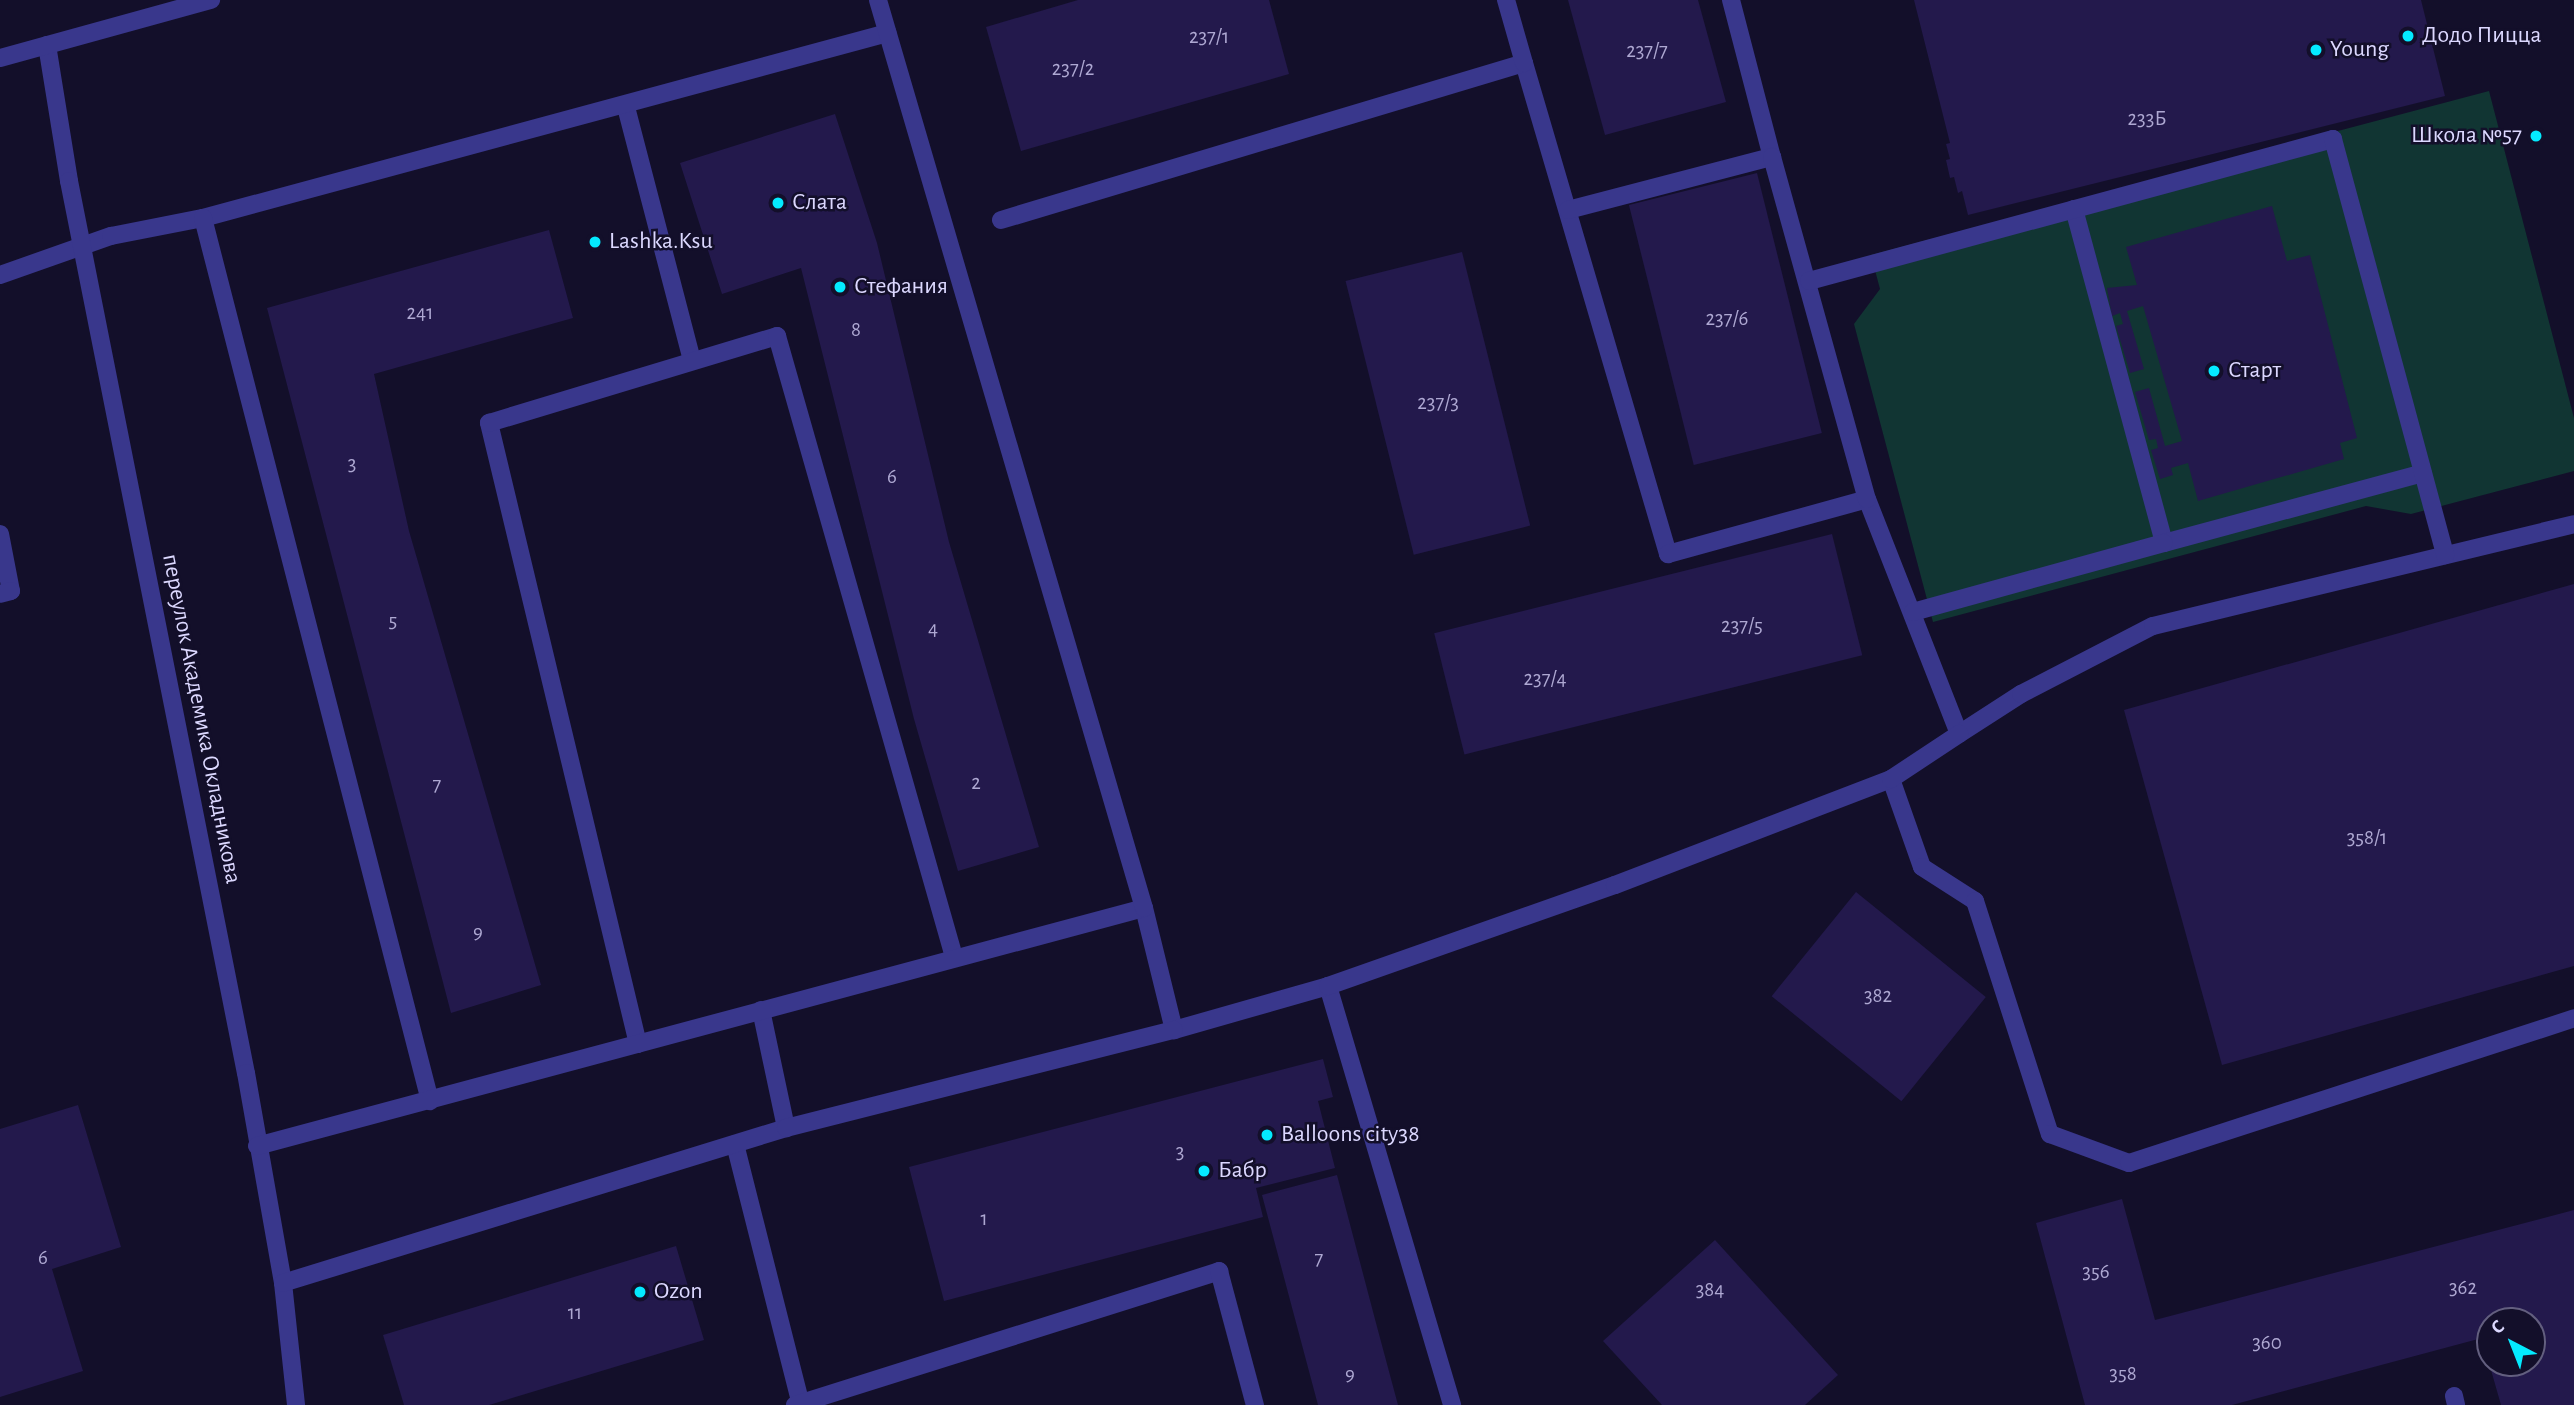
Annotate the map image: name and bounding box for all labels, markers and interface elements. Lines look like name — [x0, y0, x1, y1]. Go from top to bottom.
place label: Додо Пицца — [2422, 22, 2541, 50]
house number: 237/1 — [1189, 24, 1229, 50]
marker: Додо Пицца — [2400, 28, 2416, 44]
place label: Young — [2330, 36, 2389, 64]
house number: 237/7 — [1626, 38, 1668, 64]
marker: Young — [2308, 42, 2324, 58]
house number: 237/2 — [1052, 56, 1094, 82]
house number: 233Б — [2128, 106, 2166, 132]
place label: Школа №57 — [2411, 122, 2522, 150]
marker: Школа №57 — [2528, 128, 2544, 144]
place label: Слата — [792, 189, 847, 217]
marker: Слата — [770, 195, 786, 211]
place label: Lashka.Ksu — [609, 228, 713, 256]
marker: Lashka.Ksu — [587, 234, 603, 250]
place label: Стефания — [854, 273, 948, 301]
marker: Стефания — [832, 279, 848, 295]
house number: 241 — [407, 300, 433, 326]
house number: 237/6 — [1706, 306, 1748, 332]
house number: 8 — [851, 317, 861, 343]
place label: Старт — [2228, 357, 2281, 385]
marker: Старт — [2206, 363, 2222, 379]
house number: 237/3 — [1417, 390, 1459, 416]
house number: 3 — [348, 451, 356, 477]
house number: 6 — [887, 464, 897, 490]
street label: переулок Академика Окладникова — [155, 552, 247, 886]
house number: 5 — [389, 608, 397, 634]
house number: 237/5 — [1721, 613, 1763, 639]
house number: 4 — [928, 616, 938, 642]
house number: 237/4 — [1523, 666, 1567, 692]
house number: 2 — [971, 770, 981, 796]
house number: 7 — [433, 772, 441, 798]
house number: 358/1 — [2347, 825, 2387, 851]
house number: 9 — [473, 919, 483, 945]
house number: 382 — [1864, 983, 1892, 1009]
place label: Balloons city38 — [1281, 1121, 1420, 1149]
marker: Balloons city38 — [1259, 1127, 1275, 1143]
house number: 3 — [1176, 1139, 1184, 1165]
place label: Бабр — [1218, 1157, 1267, 1185]
marker: Бабр — [1196, 1163, 1212, 1179]
house number: 1 — [980, 1206, 988, 1232]
house number: 6 — [38, 1245, 48, 1271]
house number: 7 — [1315, 1246, 1323, 1272]
house number: 356 — [2082, 1259, 2110, 1285]
house number: 362 — [2449, 1275, 2477, 1301]
house number: 384 — [1696, 1277, 1724, 1303]
place label: Ozon — [654, 1278, 703, 1306]
marker: Ozon — [632, 1284, 648, 1300]
house number: 11 — [568, 1300, 582, 1326]
north arrow — [2476, 1307, 2546, 1377]
text: С — [2488, 1317, 2508, 1338]
house number: 360 — [2252, 1330, 2282, 1356]
house number: 9 — [1345, 1361, 1355, 1387]
house number: 358 — [2109, 1361, 2137, 1387]

